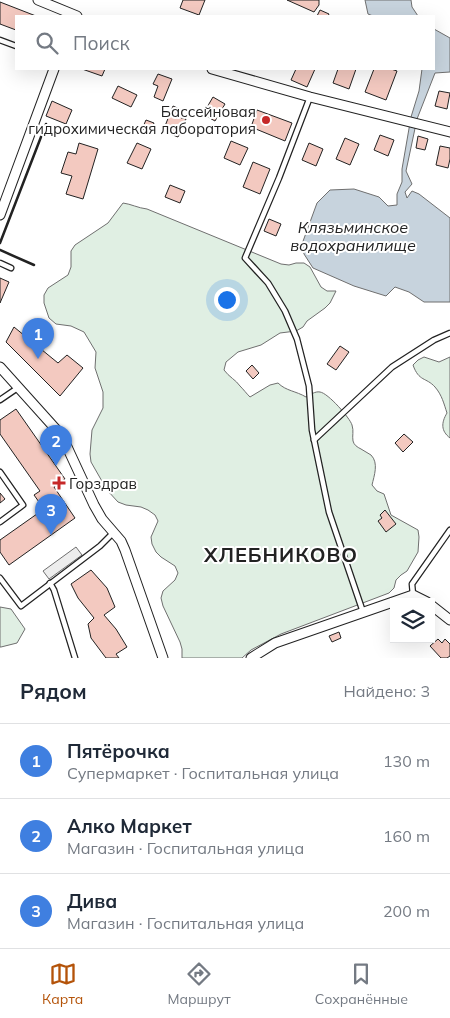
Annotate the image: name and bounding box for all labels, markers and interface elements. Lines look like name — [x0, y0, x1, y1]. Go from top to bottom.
search box — [15, 15, 435, 70]
icon: search — [33, 29, 61, 57]
text: Поиск — [73, 31, 130, 55]
place label: Бассейновая гидрохимическая лаборатория — [28, 102, 256, 138]
marker: Бассейновая гидрохимическая лаборатория — [260, 114, 272, 126]
water label: Клязьминское водохранилище — [290, 217, 416, 255]
your location — [214, 287, 240, 313]
pin: 1 — [22, 318, 54, 359]
pin: 2 — [40, 425, 72, 466]
place label: Горздрав — [69, 474, 137, 493]
marker: Горздрав — [53, 477, 65, 489]
pin: 3 — [35, 494, 67, 535]
district label: ХЛЕБНИКОВО — [203, 542, 358, 567]
map controls — [390, 598, 435, 643]
button: layers — [390, 598, 435, 643]
text: Рядом — [20, 678, 87, 704]
text: Найдено: 3 — [344, 681, 430, 701]
text: Пятёрочка — [67, 739, 170, 763]
text: 1 — [31, 751, 41, 771]
text: 130 m — [383, 751, 430, 771]
text: Супермаркет · Госпитальная улица — [67, 763, 339, 783]
text: Алко Маркет — [67, 814, 192, 838]
text: 2 — [31, 826, 41, 846]
text: 160 m — [383, 826, 430, 846]
text: Магазин · Госпитальная улица — [67, 838, 304, 858]
text: Дива — [67, 889, 117, 913]
text: 3 — [31, 901, 41, 921]
text: 200 m — [383, 901, 430, 921]
text: Магазин · Госпитальная улица — [67, 913, 304, 933]
tab: Карта — [42, 960, 83, 1008]
tab: Маршрут — [168, 960, 231, 1008]
tab: Сохранённые — [315, 960, 408, 1008]

